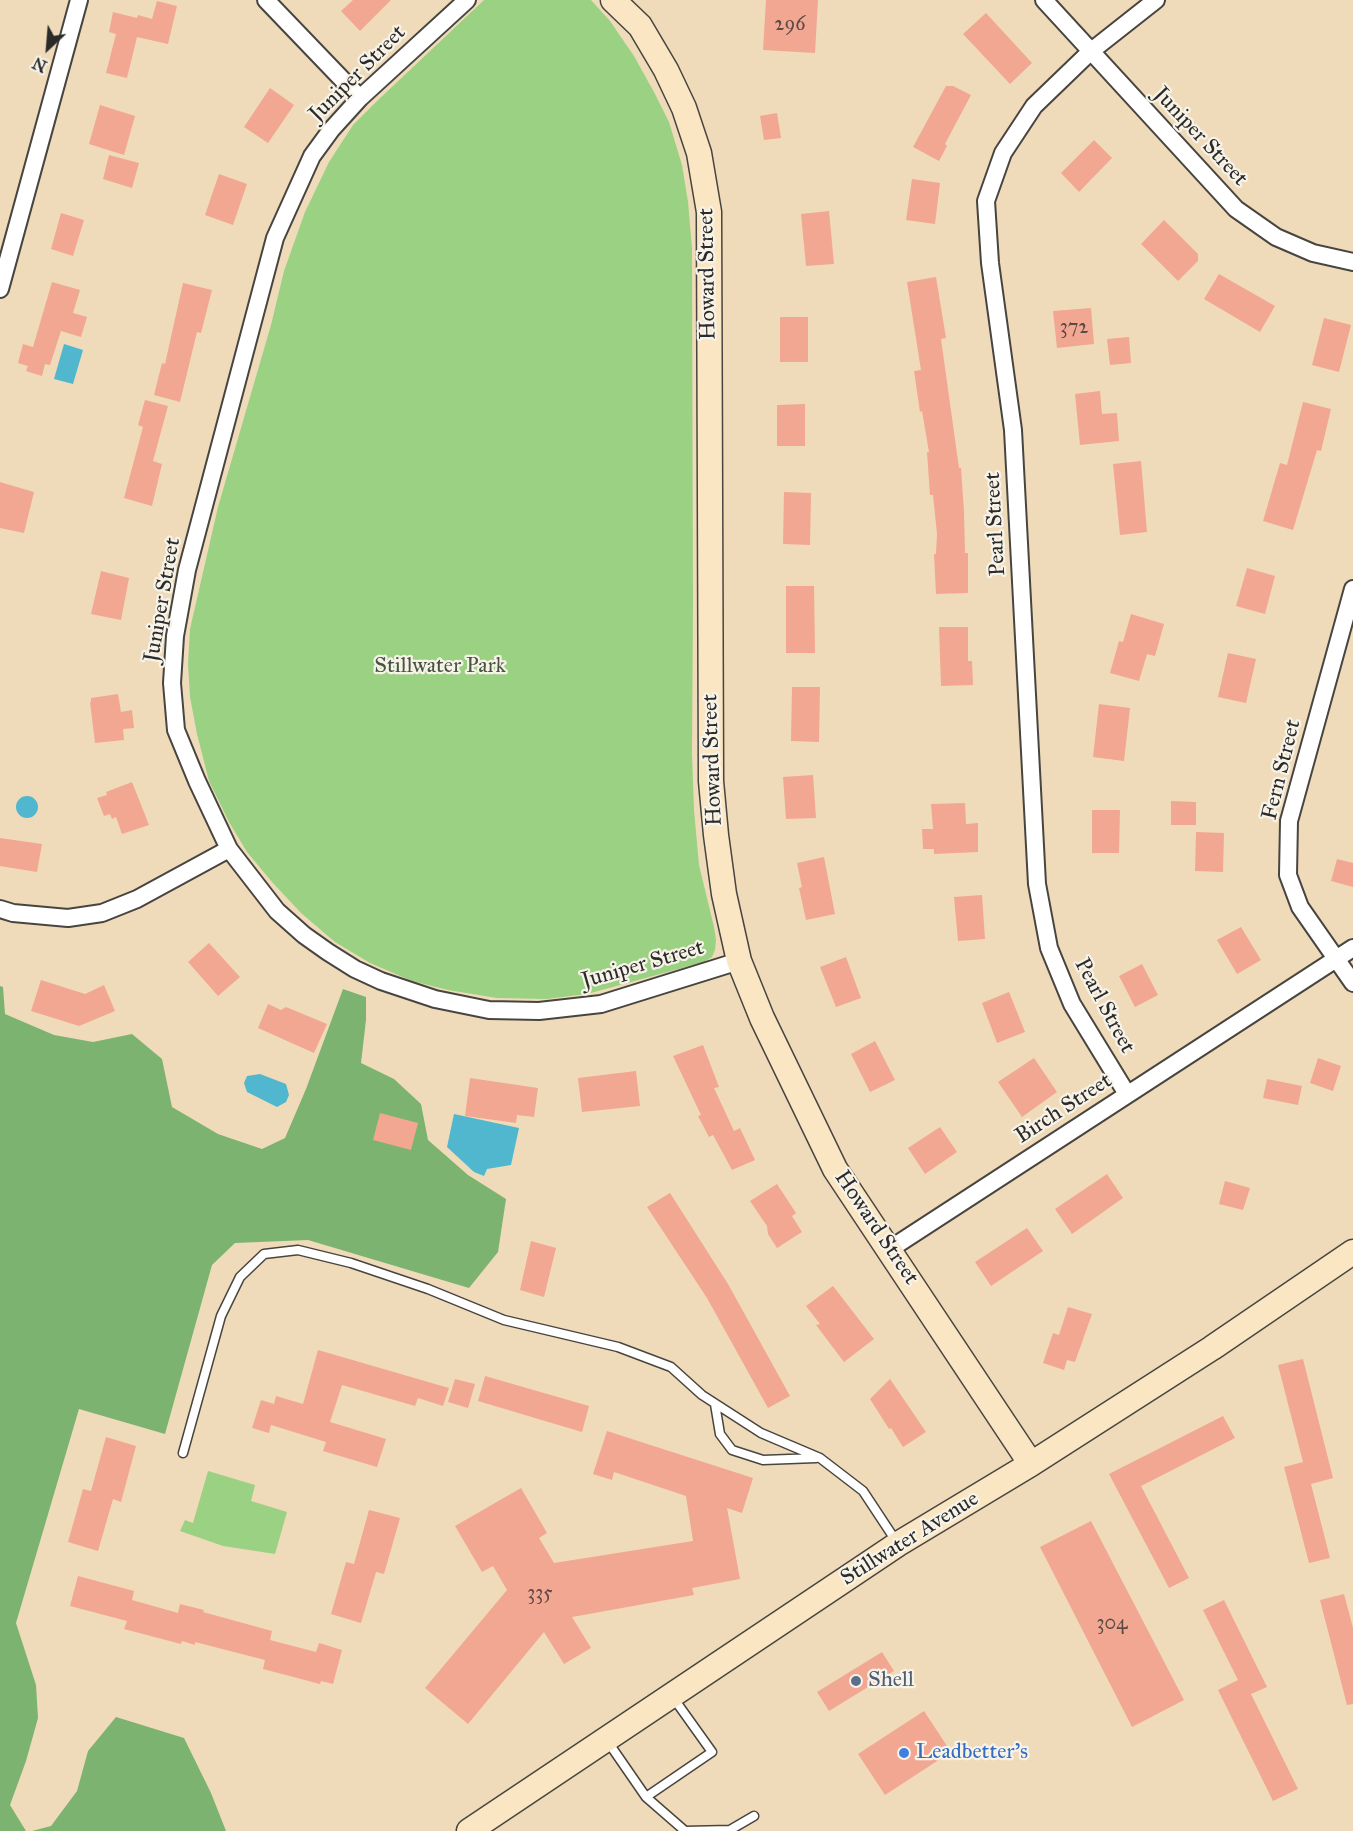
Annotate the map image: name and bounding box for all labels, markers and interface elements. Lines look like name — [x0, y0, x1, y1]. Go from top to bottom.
house number: 296 — [775, 13, 805, 37]
north arrow — [18, 18, 78, 78]
street label: Juniper Street — [304, 20, 412, 128]
text: N — [30, 53, 50, 76]
street label: Juniper Street — [1147, 82, 1253, 192]
street label: Howard Street — [694, 208, 722, 340]
house number: 372 — [1060, 316, 1088, 340]
street label: Pearl Street — [980, 471, 1012, 577]
street label: Juniper Street — [139, 536, 187, 664]
park label: Stillwater Park — [374, 654, 506, 680]
street label: Howard Street — [698, 694, 728, 826]
street label: Fern Street — [1257, 717, 1307, 823]
street label: Juniper Street — [579, 935, 707, 995]
street label: Pearl Street — [1068, 954, 1140, 1058]
street label: Birch Street — [1011, 1068, 1117, 1150]
street label: Howard Street — [828, 1166, 924, 1290]
street label: Stillwater Avenue — [836, 1486, 984, 1592]
house number: 335 — [527, 1582, 553, 1606]
house number: 304 — [1097, 1612, 1127, 1636]
place label: Shell — [868, 1668, 914, 1694]
marker: Shell — [849, 1674, 863, 1688]
place label: Leadbetter's — [916, 1740, 1028, 1766]
marker: Leadbetter's — [897, 1746, 911, 1760]

